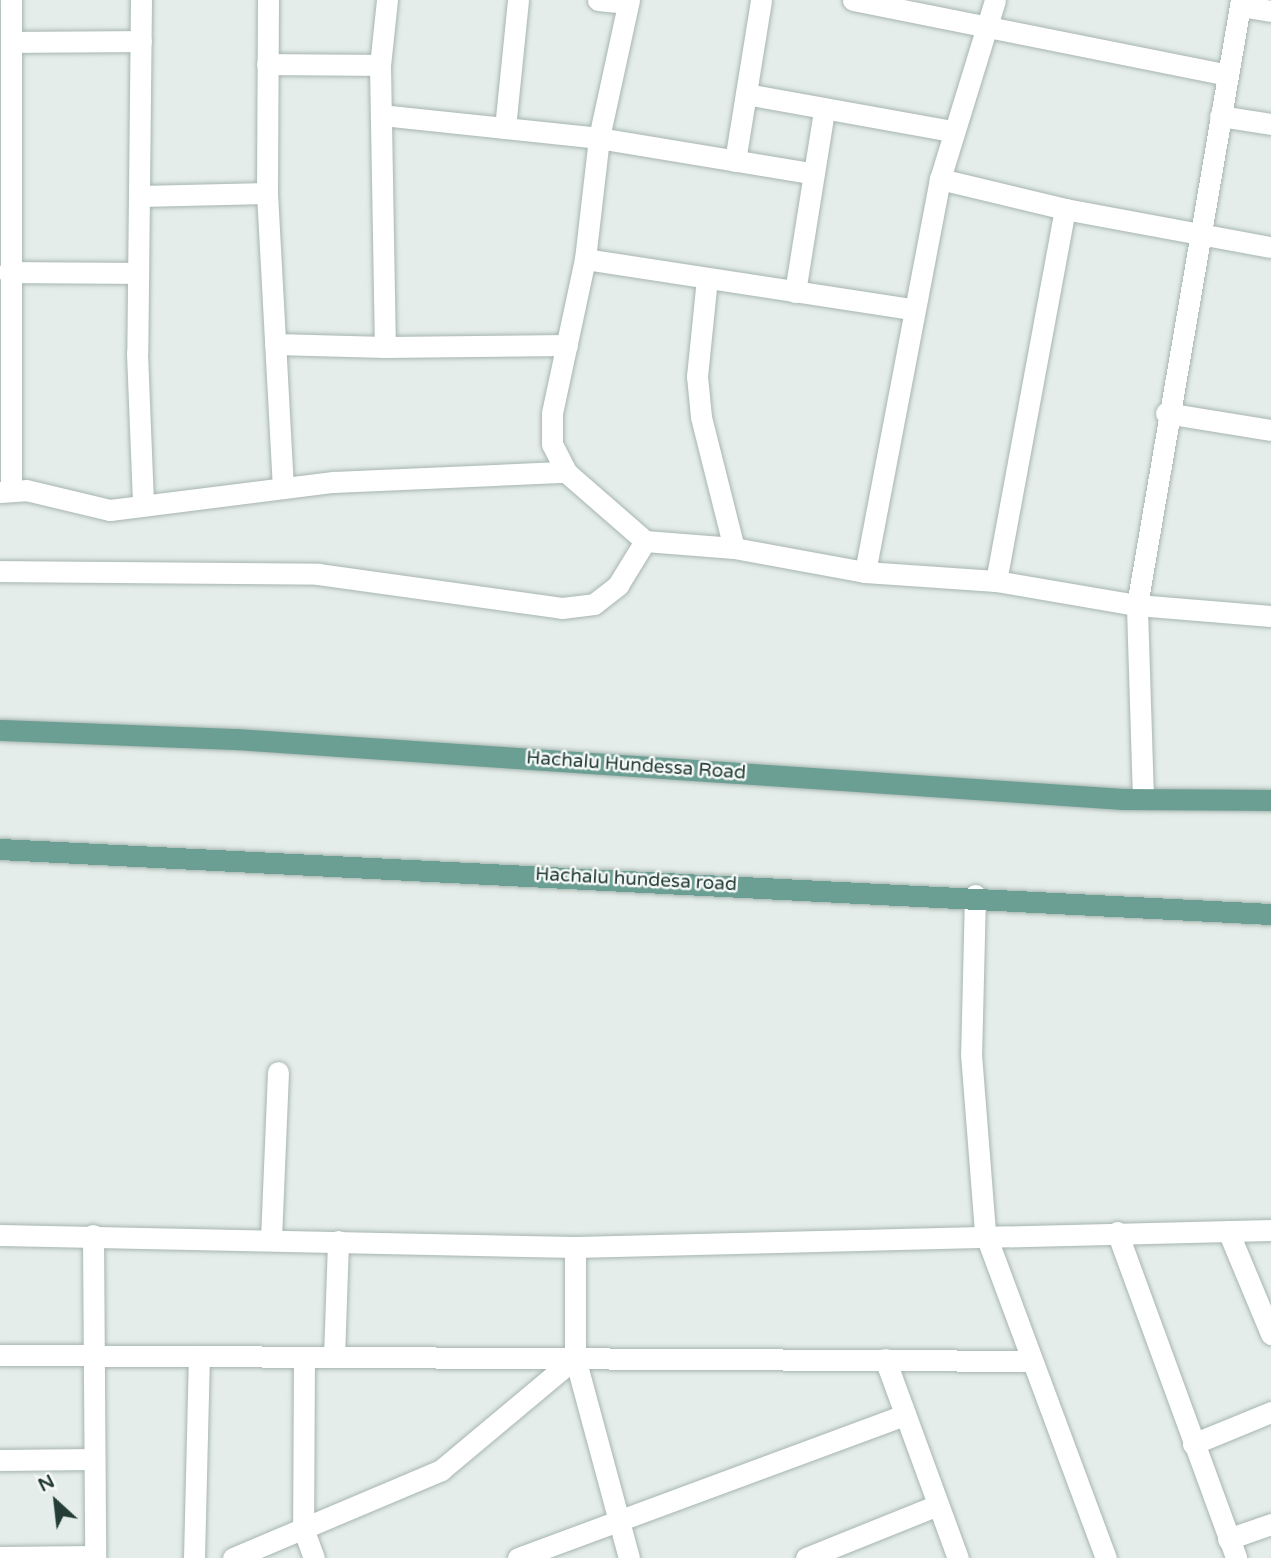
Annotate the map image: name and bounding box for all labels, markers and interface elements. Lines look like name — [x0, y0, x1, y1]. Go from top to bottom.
street label: Hachalu Hundessa Road — [525, 747, 747, 785]
street label: Hachalu hundesa road — [535, 863, 737, 897]
north arrow — [21, 1467, 91, 1537]
text: N — [35, 1470, 58, 1497]

